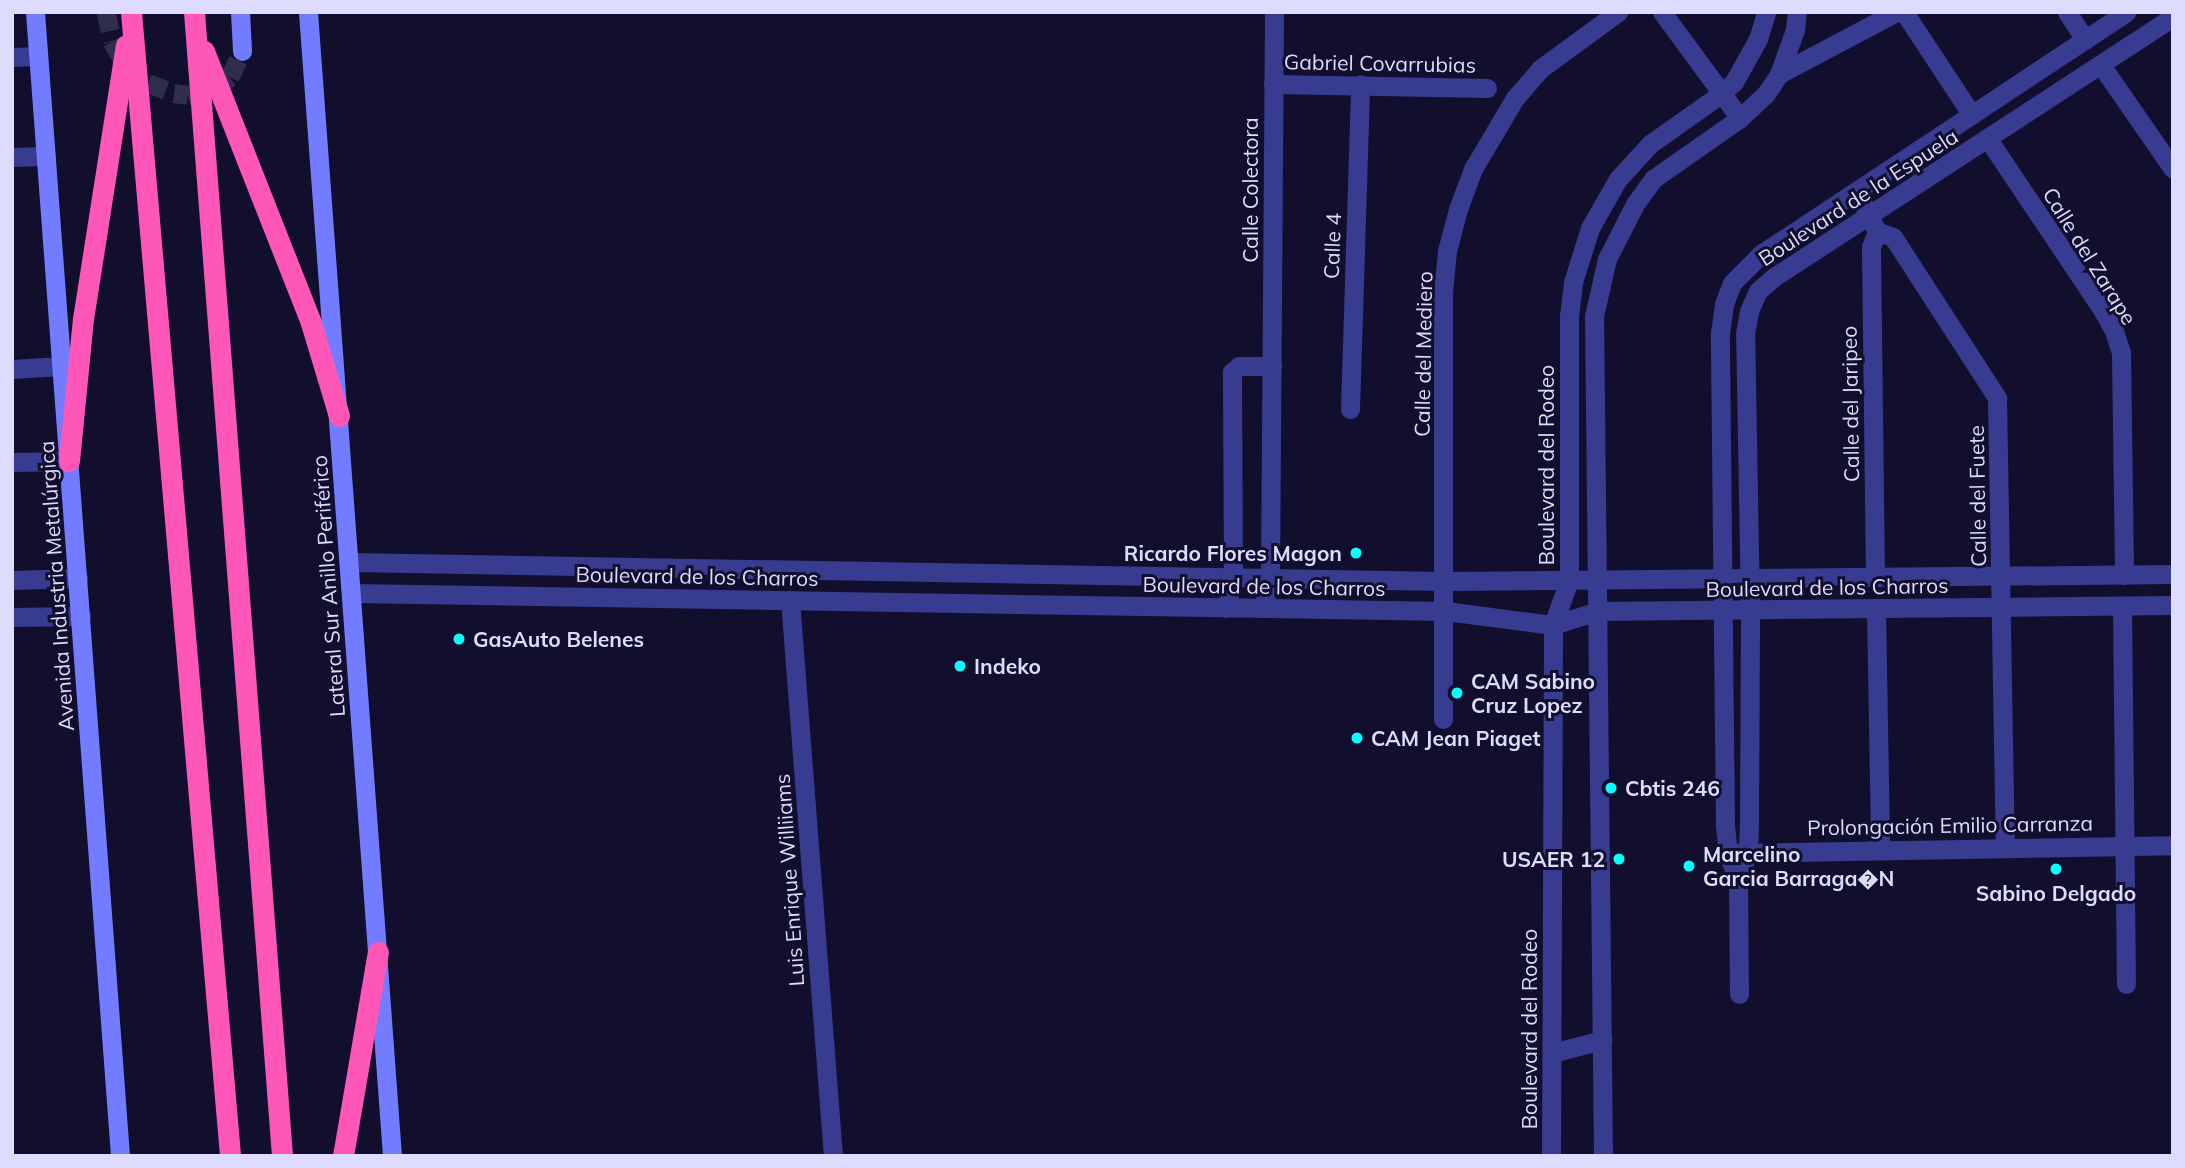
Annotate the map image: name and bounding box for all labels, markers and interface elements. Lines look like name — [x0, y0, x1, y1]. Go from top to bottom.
street label: Gabriel Covarrubias — [1284, 49, 1476, 77]
street label: Calle Colectora — [1237, 117, 1263, 263]
street label: Boulevard de la Espuela — [1754, 123, 1962, 271]
street label: Calle del Zarape — [2038, 183, 2142, 329]
street label: Calle 4 — [1318, 213, 1346, 279]
street label: Calle del Mediero — [1409, 271, 1437, 437]
street label: Calle del Jaripeo — [1836, 326, 1864, 482]
street label: Boulevard del Rodeo — [1533, 365, 1559, 565]
street label: Calle del Fuete — [1963, 425, 1991, 567]
street label: Avenida Industria Metalúrgica — [33, 440, 79, 732]
street label: Lateral Sur Anillo Periférico — [306, 454, 350, 718]
place label: Ricardo Flores Magon — [1124, 540, 1342, 566]
marker: Ricardo Flores Magon — [1348, 545, 1364, 561]
street label: Boulevard de los Charros — [575, 561, 819, 591]
street label: Boulevard de los Charros — [1142, 571, 1386, 601]
street label: Boulevard de los Charros — [1705, 572, 1949, 602]
place label: GasAuto Belenes — [473, 626, 644, 652]
marker: GasAuto Belenes — [451, 631, 467, 647]
place label: Indeko — [974, 653, 1041, 679]
marker: Indeko — [952, 658, 968, 674]
place label: CAM Sabino Cruz Lopez — [1471, 668, 1595, 718]
marker: CAM Sabino Cruz Lopez — [1449, 685, 1465, 701]
place label: CAM Jean Piaget — [1371, 725, 1540, 751]
marker: CAM Jean Piaget — [1349, 730, 1365, 746]
street label: Luis Enrique Williiams — [769, 773, 809, 987]
place label: Cbtis 246 — [1625, 775, 1720, 801]
marker: Cbtis 246 — [1603, 780, 1619, 796]
street label: Prolongación Emilio Carranza — [1807, 810, 2093, 840]
place label: Marcelino Garcia Barraga�N — [1703, 841, 1894, 891]
place label: USAER 12 — [1502, 846, 1605, 872]
marker: USAER 12 — [1611, 851, 1627, 867]
marker: Marcelino Garcia Barraga�N — [1681, 858, 1697, 874]
marker: Sabino Delgado — [2048, 861, 2064, 877]
place label: Sabino Delgado — [1976, 880, 2136, 906]
street label: Boulevard del Rodeo — [1516, 929, 1542, 1129]

